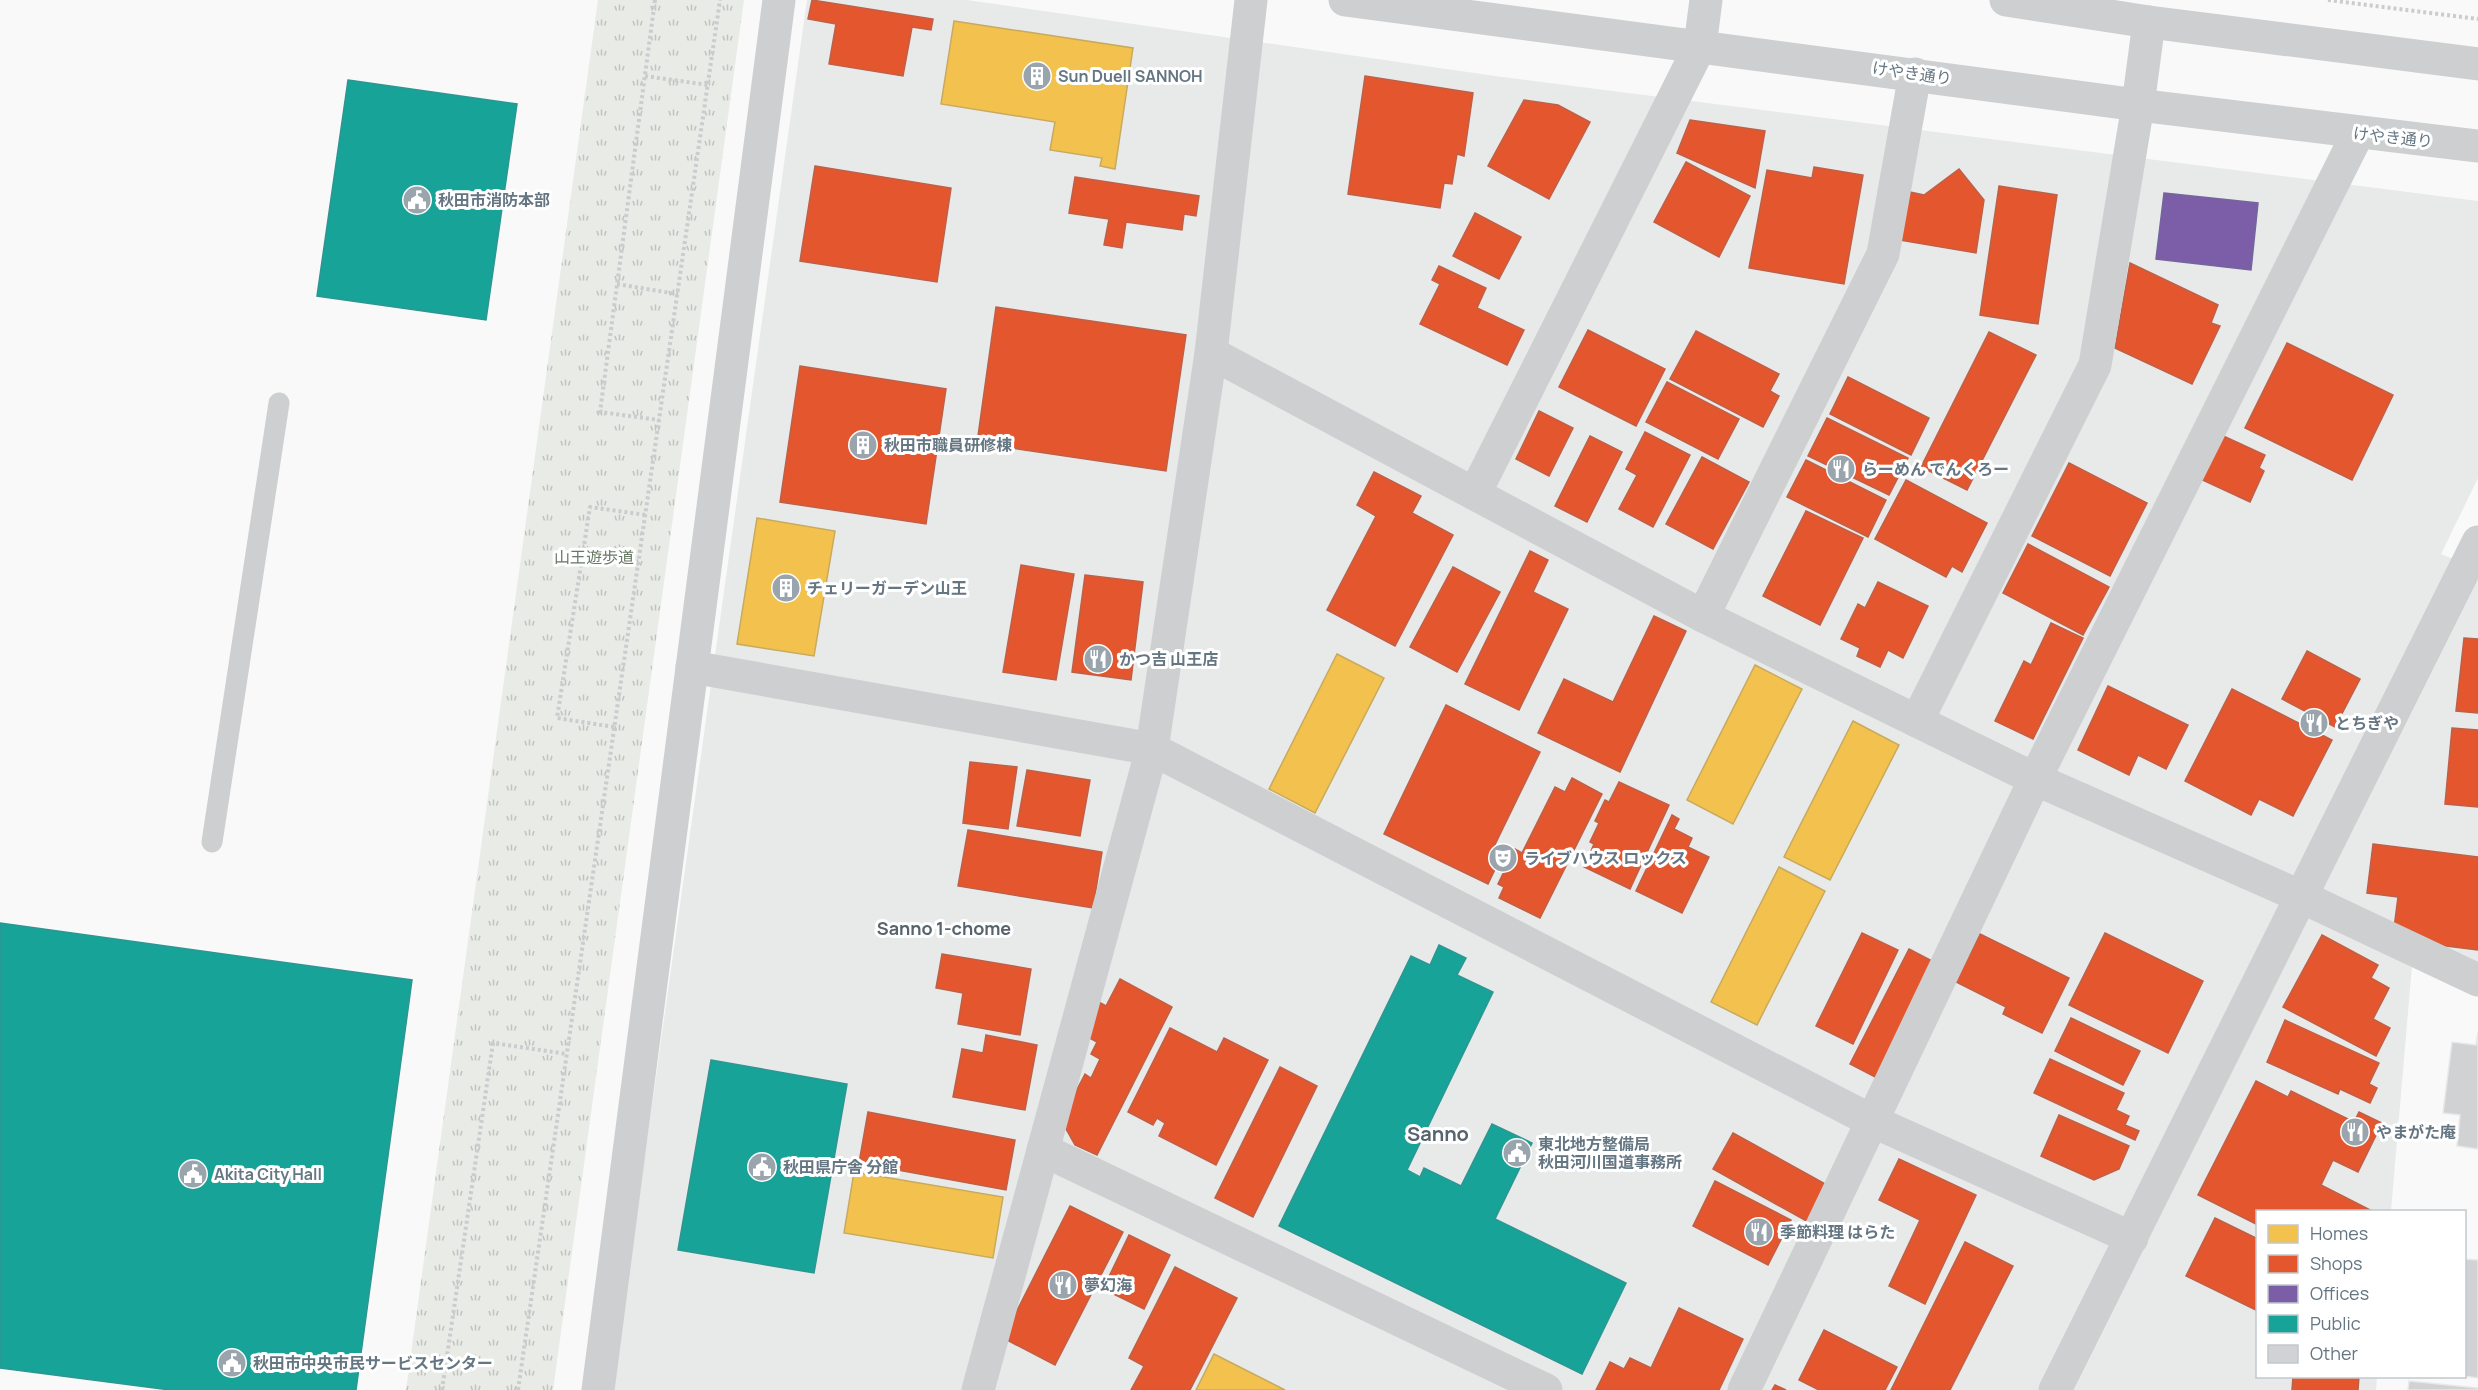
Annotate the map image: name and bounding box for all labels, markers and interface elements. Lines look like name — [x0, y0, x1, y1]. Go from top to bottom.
street label: けやき通り — [1871, 57, 1953, 89]
building icon: Sun Duell SANNOH — [1021, 60, 1053, 92]
place label: Sun Duell SANNOH — [1058, 65, 1203, 87]
street label: けやき通り — [2352, 122, 2434, 152]
public building icon: 秋田市消防本部 — [401, 184, 433, 216]
place label: 秋田市消防本部 — [438, 189, 550, 211]
building icon: 秋田市職員研修棟 — [847, 429, 879, 461]
place label: 秋田市職員研修棟 — [884, 434, 1012, 456]
restaurant icon: らーめん でんくろー — [1825, 453, 1857, 485]
place label: らーめん でんくろー — [1862, 458, 2009, 480]
park label: 山王遊歩道 — [554, 546, 634, 568]
building icon: チェリーガーデン山王 — [770, 572, 802, 604]
place label: チェリーガーデン山王 — [807, 577, 967, 599]
restaurant icon: かつ吉 山王店 — [1082, 643, 1114, 675]
place label: かつ吉 山王店 — [1119, 648, 1218, 670]
restaurant icon: とちぎや — [2298, 707, 2330, 739]
place label: とちぎや — [2335, 712, 2399, 734]
theatre icon: ライブハウス ロックス — [1487, 842, 1519, 874]
place label: ライブハウス ロックス — [1524, 847, 1687, 869]
district label: Sanno 1-chome — [877, 916, 1011, 940]
restaurant icon: やまがた庵 — [2339, 1116, 2371, 1148]
district label: Sanno — [1407, 1120, 1469, 1147]
place label: やまがた庵 — [2376, 1121, 2456, 1143]
place label: 東北地方整備局 秋田河川国道事務所 — [1538, 1133, 1682, 1173]
public building icon: 東北地方整備局 秋田河川国道事務所 — [1501, 1137, 1533, 1169]
public building icon: 秋田県庁舎 分館 — [746, 1151, 778, 1183]
place label: 秋田県庁舎 分館 — [783, 1156, 898, 1178]
public building icon: Akita City Hall — [177, 1158, 209, 1190]
place label: Akita City Hall — [214, 1163, 322, 1185]
legend — [2256, 1210, 2466, 1378]
restaurant icon: 季節料理 はらた — [1743, 1216, 1775, 1248]
place label: 季節料理 はらた — [1780, 1221, 1895, 1243]
text: Homes — [2310, 1221, 2368, 1245]
text: Shops — [2310, 1251, 2362, 1275]
restaurant icon: 夢幻海 — [1047, 1269, 1079, 1301]
place label: 夢幻海 — [1084, 1274, 1132, 1296]
text: Offices — [2310, 1281, 2369, 1305]
text: Public — [2310, 1311, 2361, 1335]
text: Other — [2310, 1341, 2358, 1365]
public building icon: 秋田市中央市民サービスセンター — [216, 1347, 248, 1379]
place label: 秋田市中央市民サービスセンター — [253, 1352, 493, 1374]

